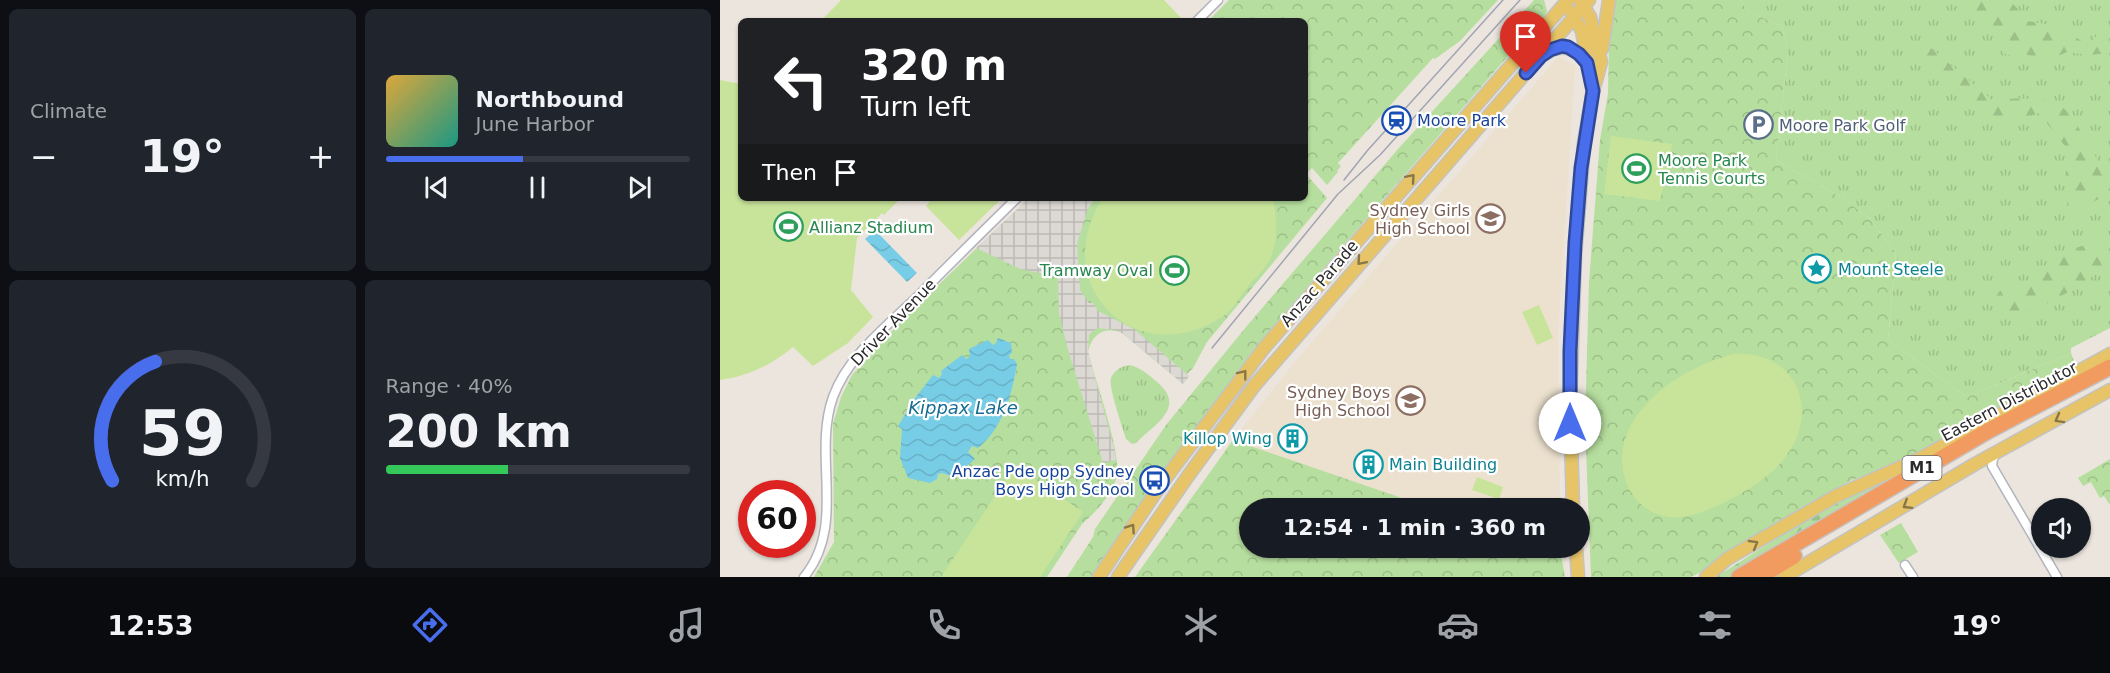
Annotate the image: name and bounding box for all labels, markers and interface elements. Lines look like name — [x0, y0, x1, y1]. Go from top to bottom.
pin — [1500, 11, 1551, 73]
icon: arrive — [1509, 20, 1542, 53]
text: 320 m — [861, 41, 1007, 90]
icon: left — [762, 42, 840, 120]
text: Northbound — [476, 87, 624, 112]
text: Turn left — [861, 91, 971, 122]
text: Climate — [30, 99, 107, 123]
station icon: Moore Park — [1380, 104, 1412, 136]
parking icon: Moore Park Golf — [1742, 109, 1774, 141]
place label: Moore Park — [1417, 111, 1507, 130]
text: June Harbor — [476, 112, 594, 136]
place label: Moore Park Golf — [1779, 116, 1906, 135]
text: 19° — [140, 130, 225, 183]
text: − — [30, 137, 58, 176]
text: + — [307, 137, 335, 176]
place label: Moore Park Tennis Courts — [1657, 151, 1765, 188]
sports icon: Moore Park Tennis Courts — [1621, 153, 1653, 185]
icon: arrive — [829, 156, 862, 189]
text: Then — [762, 160, 817, 185]
icon: previous — [420, 171, 453, 204]
icon: pause — [521, 171, 554, 204]
icon: next — [623, 171, 656, 204]
one-way arrow — [1404, 174, 1415, 185]
place label: Sydney Girls High School — [1369, 201, 1470, 238]
school or university icon: Sydney Girls High School — [1475, 203, 1507, 235]
sports icon: Allianz Stadium — [772, 211, 804, 243]
place label: Allianz Stadium — [809, 218, 933, 237]
street label: Anzac Parade — [1277, 236, 1362, 330]
place icon: Mount Steele — [1801, 253, 1833, 285]
sports icon: Tramway Oval — [1158, 254, 1190, 286]
one-way arrow — [1357, 254, 1368, 265]
place label: Mount Steele — [1838, 260, 1944, 279]
place label: Tramway Oval — [1039, 261, 1153, 280]
street label: Driver Avenue — [847, 275, 940, 370]
street label: Eastern Distributor — [1938, 357, 2081, 445]
one-way arrow — [1235, 370, 1246, 381]
text: Range · 40% — [386, 374, 512, 398]
place label: Sydney Boys High School — [1287, 383, 1390, 420]
school or university icon: Sydney Boys High School — [1395, 385, 1427, 417]
position arrow — [1538, 391, 1602, 455]
text: 59 — [139, 397, 226, 470]
water label: Kippax Lake — [908, 397, 1018, 418]
text: 200 km — [386, 405, 572, 458]
one-way arrow — [2055, 412, 2065, 423]
building icon: Killop Wing — [1277, 422, 1309, 454]
place label: Killop Wing — [1183, 429, 1272, 448]
building icon: Main Building — [1352, 448, 1384, 480]
place label: Main Building — [1389, 455, 1497, 474]
road number: M1 — [1902, 456, 1942, 480]
place label: Anzac Pde opp Sydney Boys High School — [952, 462, 1134, 499]
bus stop icon: Anzac Pde opp Sydney Boys High School — [1139, 464, 1171, 496]
text: km/h — [155, 466, 209, 491]
speed limit sign: 60 — [738, 480, 816, 558]
one-way arrow — [1903, 497, 1913, 509]
map controls — [2031, 498, 2091, 558]
button: sound — [2031, 498, 2091, 558]
text: 12:54 · 1 min · 360 m — [1283, 515, 1546, 540]
one-way arrow — [1124, 524, 1135, 535]
one-way arrow — [1748, 539, 1758, 551]
icon: directions — [409, 604, 451, 646]
icon: music — [666, 604, 708, 646]
icon: phone — [923, 604, 965, 646]
icon: climate — [1180, 604, 1222, 646]
icon: car — [1437, 604, 1479, 646]
icon: filters — [1694, 604, 1736, 646]
text: 12:53 — [108, 610, 194, 641]
text: 19° — [1951, 610, 2002, 641]

